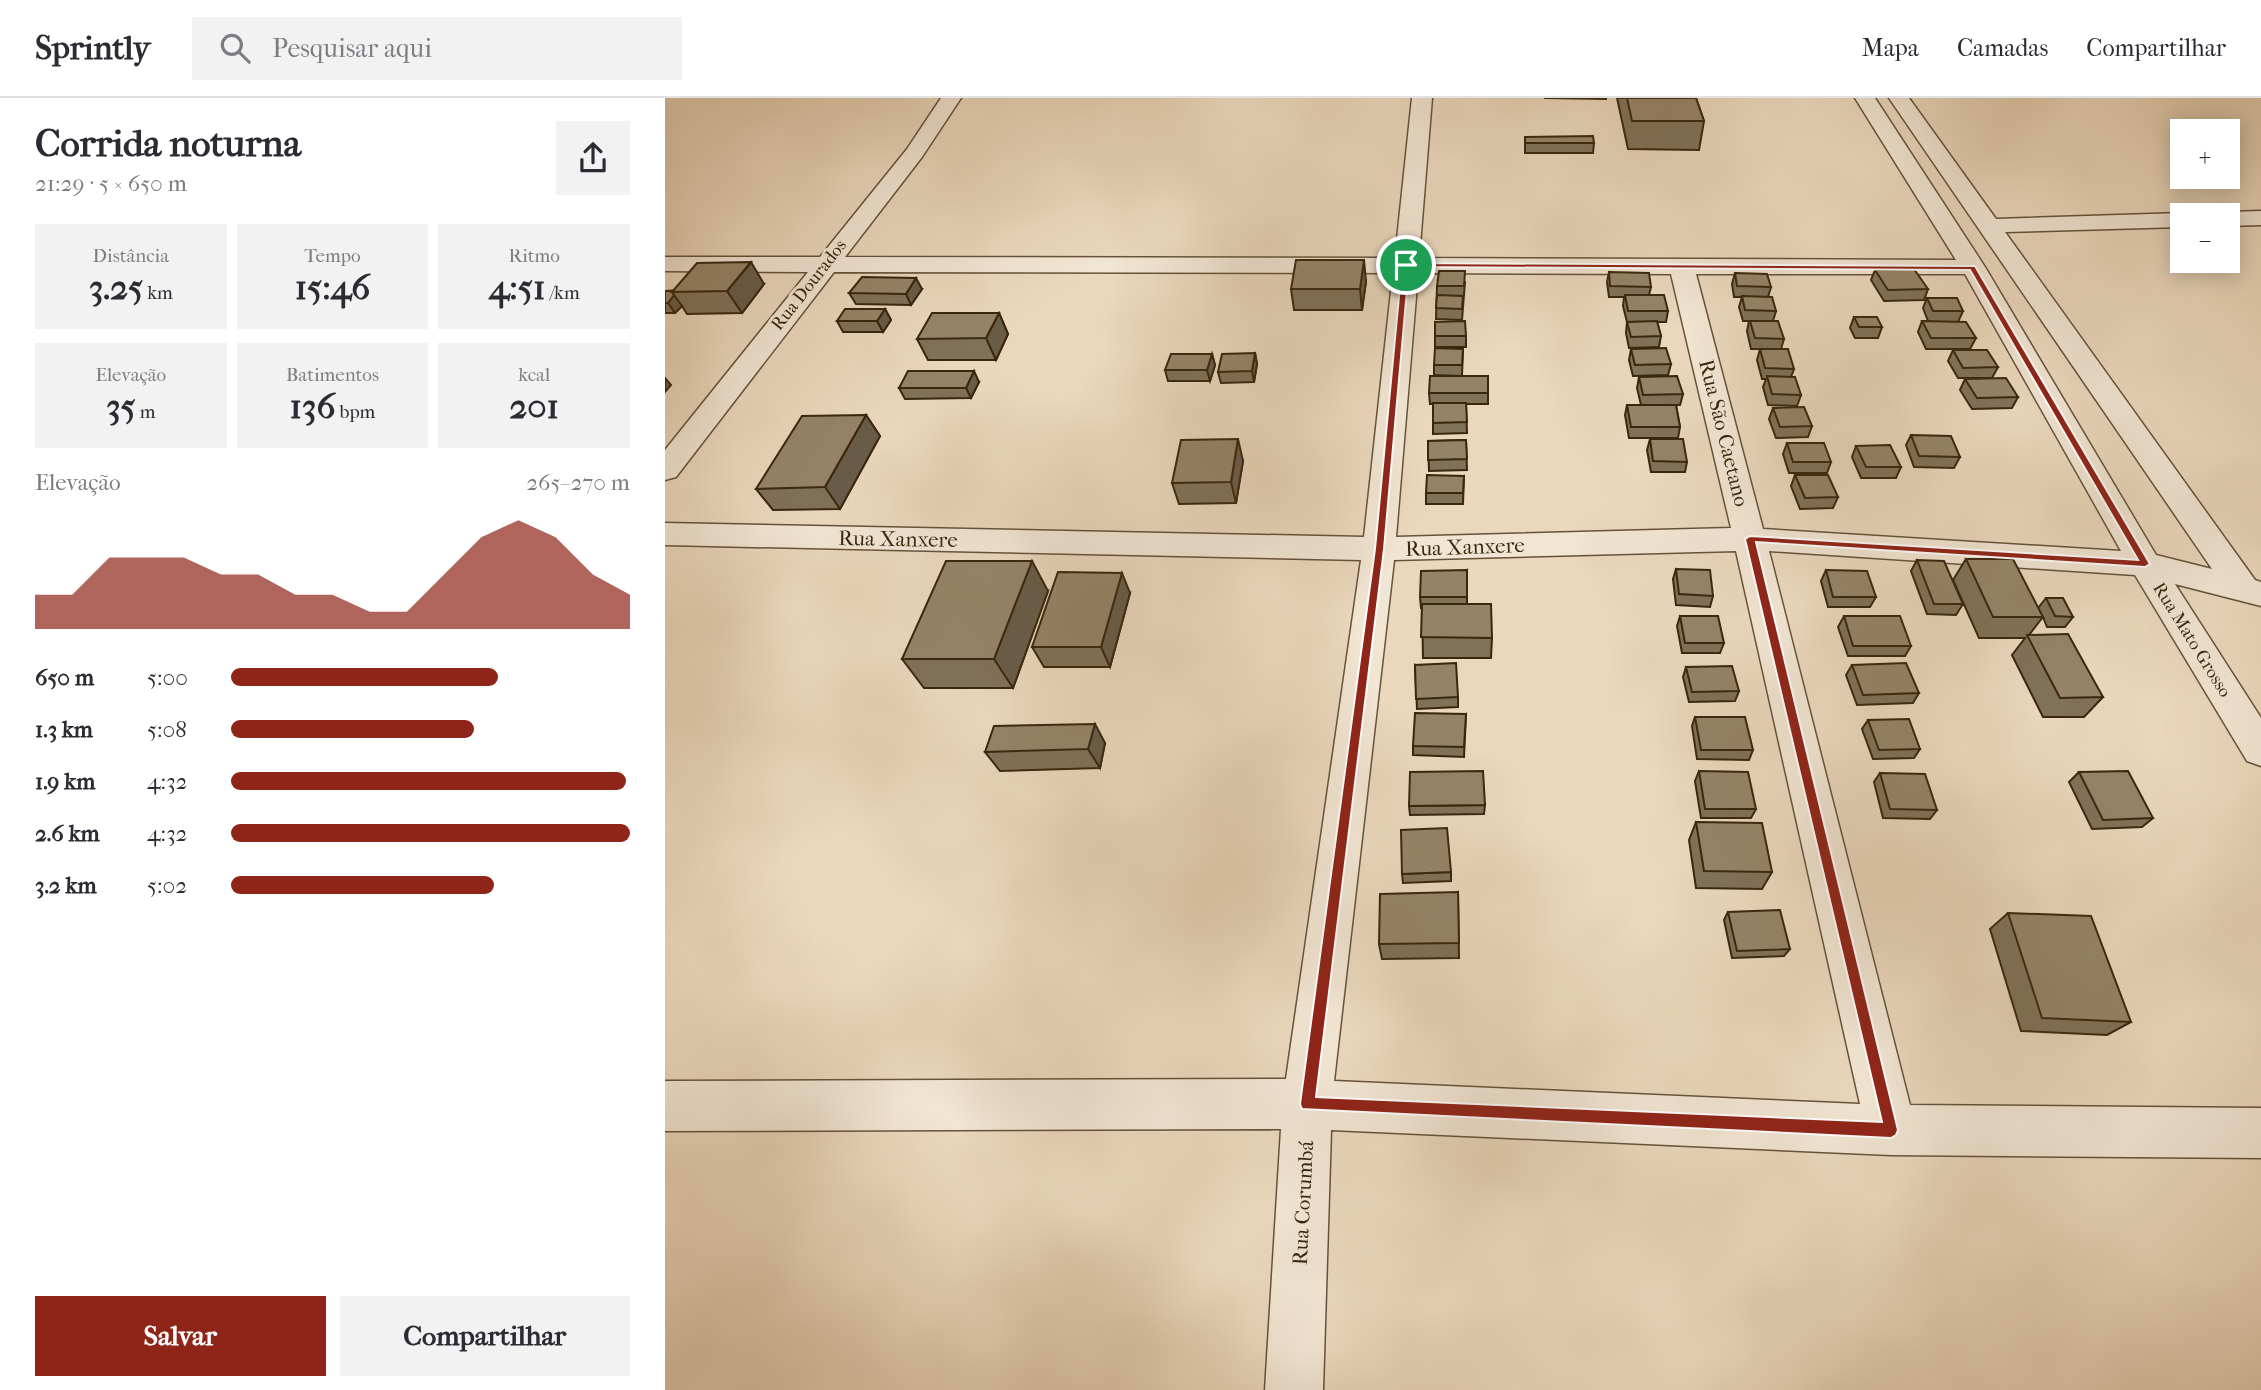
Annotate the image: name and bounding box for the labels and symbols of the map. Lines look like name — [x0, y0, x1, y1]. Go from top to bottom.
street label: Rua Dourados — [767, 235, 851, 335]
pin — [1376, 235, 1436, 295]
street label: Rua São Caetano — [1694, 357, 1754, 509]
street label: Rua Xanxere — [838, 526, 958, 552]
street label: Rua Xanxere — [1405, 533, 1525, 561]
street label: Rua Mato Grosso — [2148, 579, 2236, 701]
street label: Rua Corumbá — [1288, 1140, 1318, 1266]

